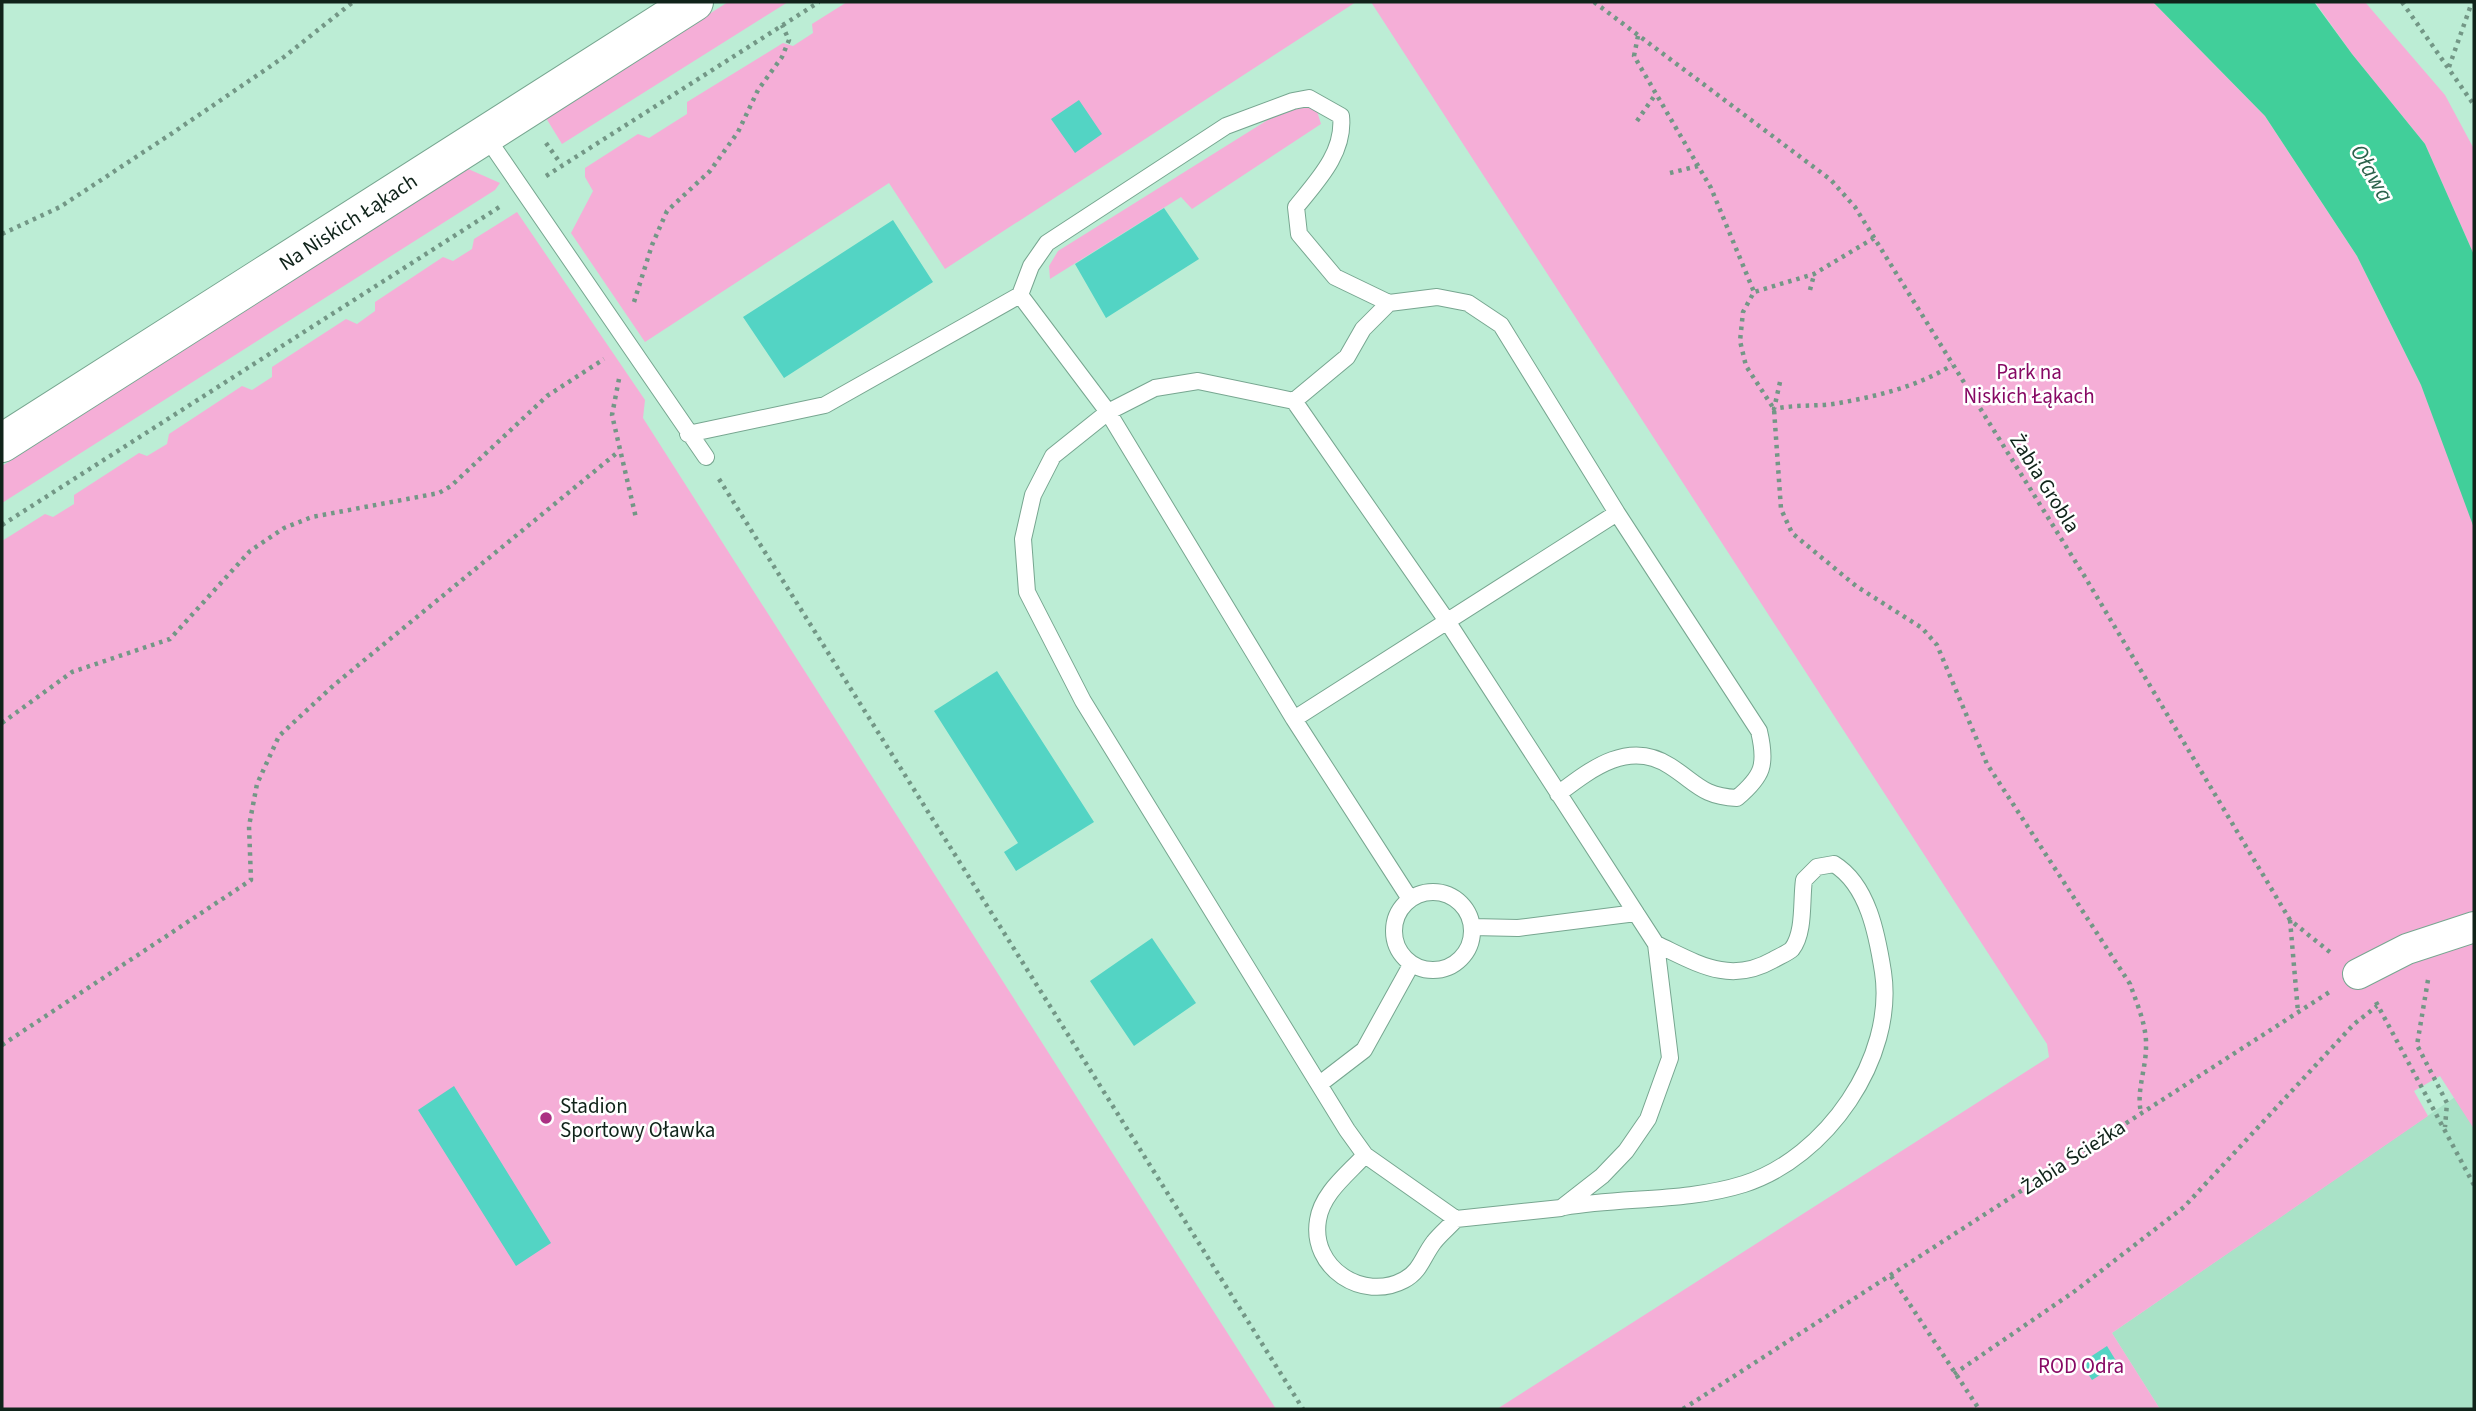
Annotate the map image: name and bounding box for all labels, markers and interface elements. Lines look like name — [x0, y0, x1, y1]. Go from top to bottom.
water label: Oława — [2342, 138, 2402, 208]
street label: Na Niskich Łąkach — [273, 166, 423, 278]
park label: Park na Niskich Łąkach — [1963, 357, 2095, 411]
street label: Żabia Grobla — [2003, 428, 2087, 538]
place label: Stadion Sportowy Oławka — [560, 1091, 715, 1145]
marker: Stadion Sportowy Oławka — [538, 1110, 554, 1126]
street label: Żabia Ścieżka — [2015, 1112, 2131, 1202]
park label: ROD Odra — [2038, 1351, 2124, 1381]

